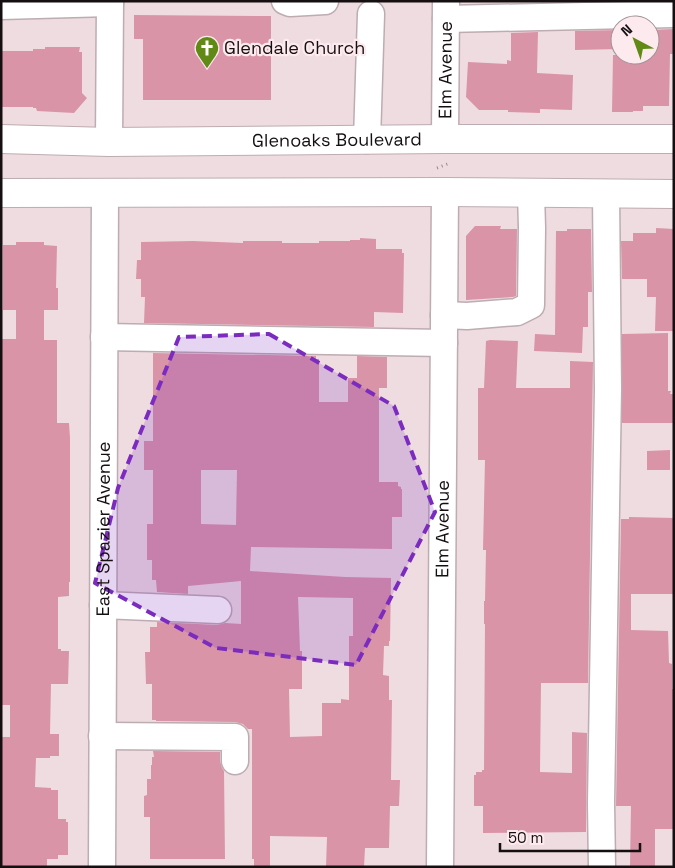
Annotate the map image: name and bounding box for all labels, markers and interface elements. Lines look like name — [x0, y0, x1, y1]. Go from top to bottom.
north arrow — [610, 15, 660, 65]
text: N — [617, 20, 636, 40]
street label: Elm Avenue — [433, 21, 457, 119]
church icon: Glendale Church — [194, 35, 220, 69]
place label: Glendale Church — [224, 36, 365, 59]
street label: Glenoaks Boulevard — [252, 127, 422, 152]
street label: East Spazier Avenue — [91, 442, 115, 616]
street label: Elm Avenue — [430, 480, 454, 578]
scale bar — [500, 820, 640, 852]
text: 50 m — [508, 828, 543, 847]

